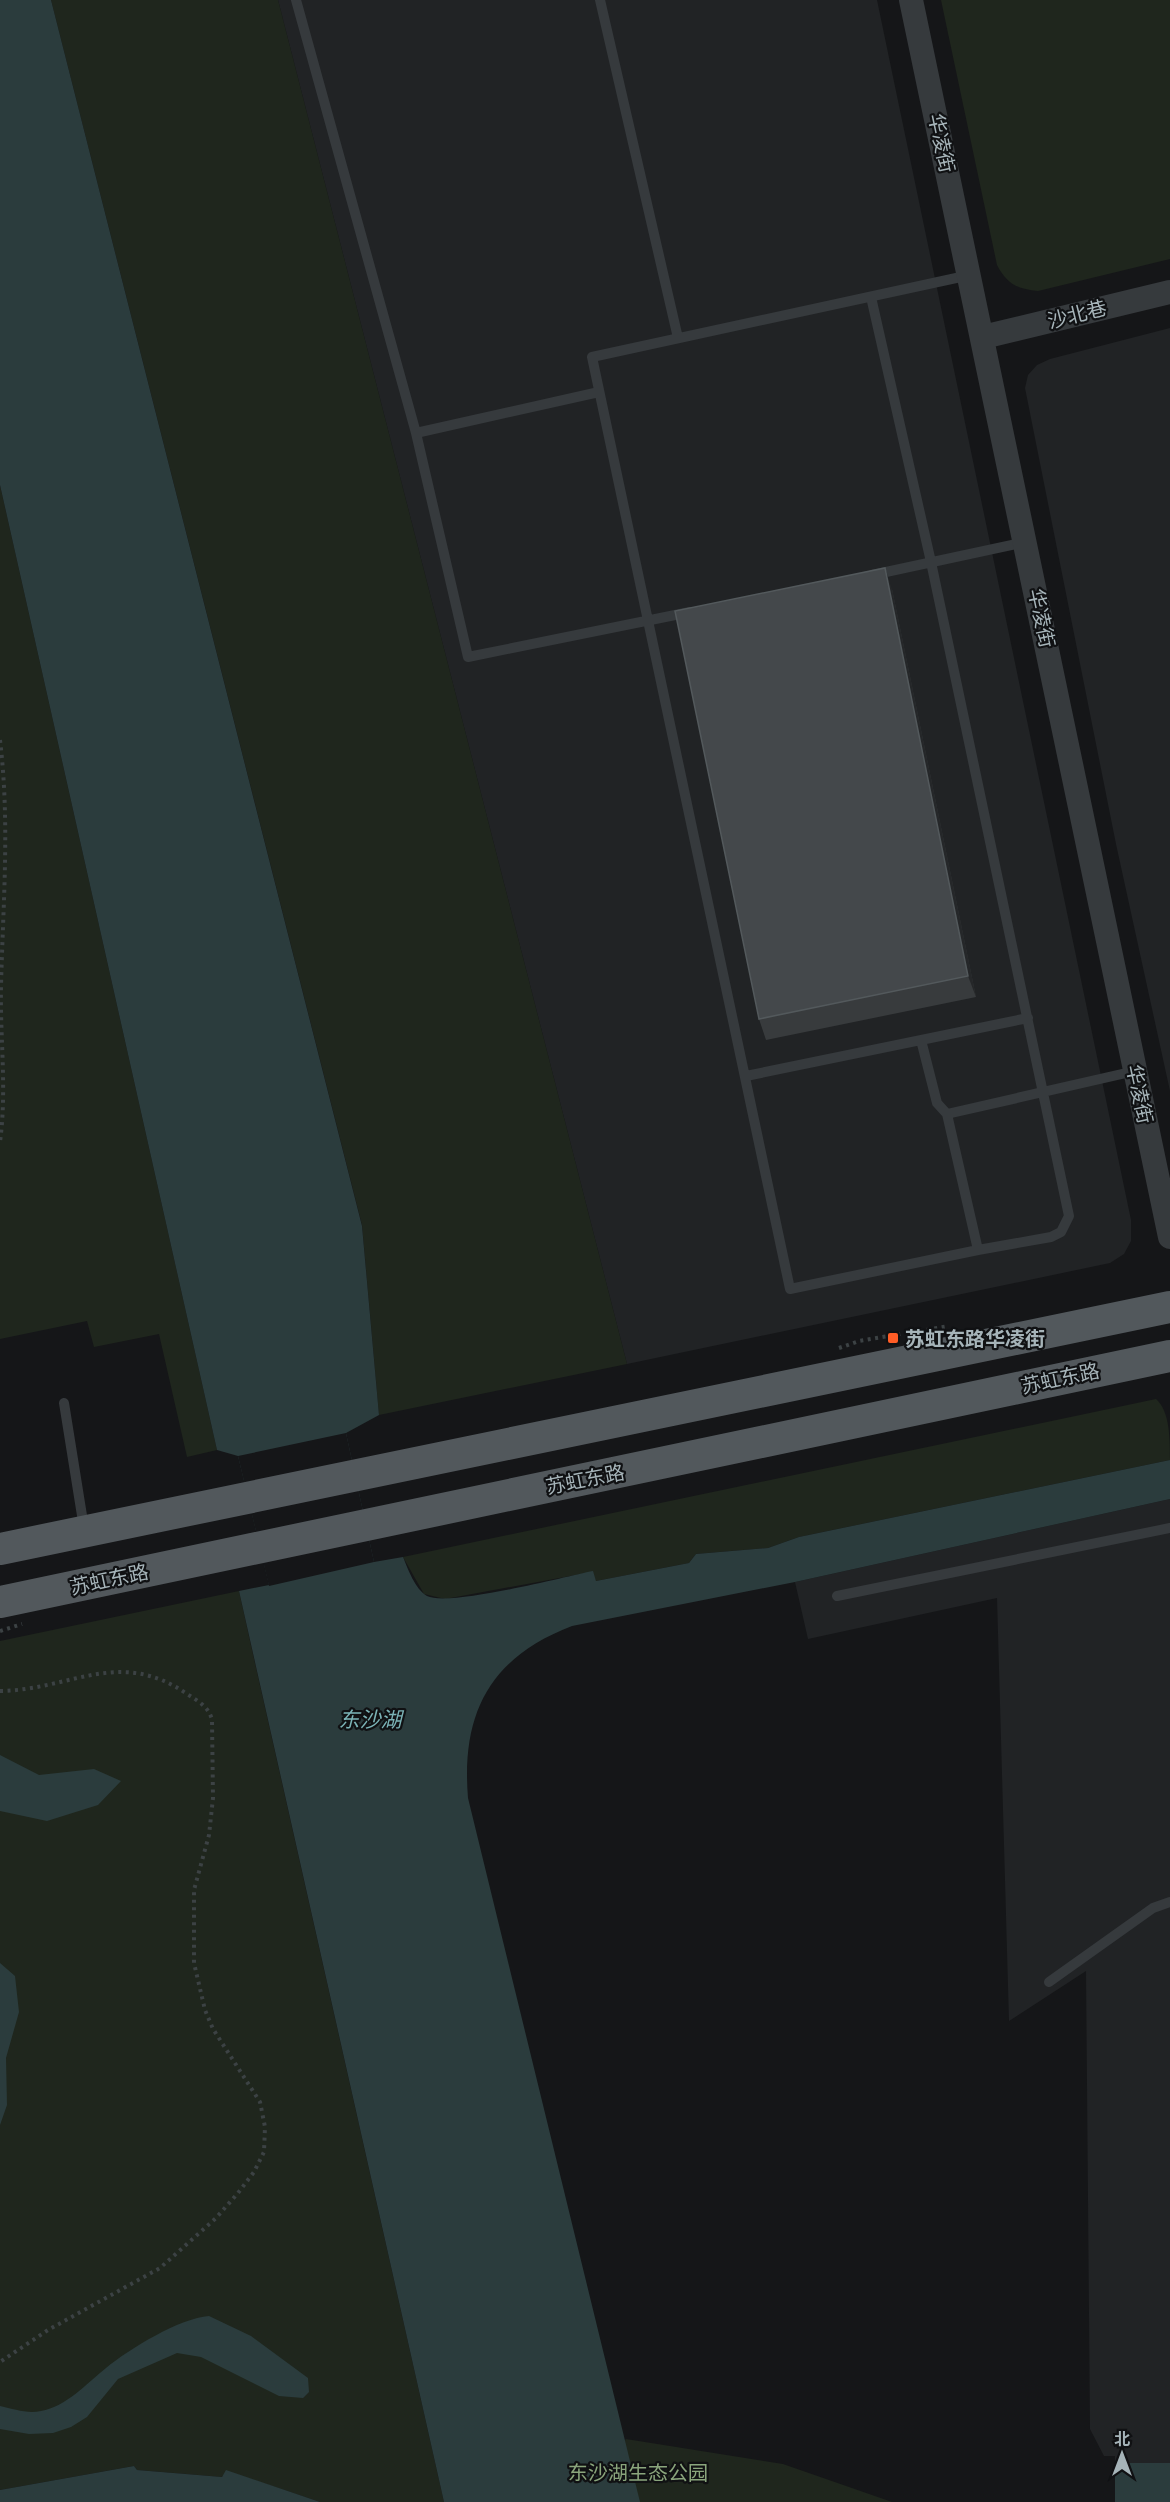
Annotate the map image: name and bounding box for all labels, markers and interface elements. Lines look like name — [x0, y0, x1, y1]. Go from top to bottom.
street label: 华凌街 — [923, 111, 961, 175]
street label: 沙北巷 — [1045, 294, 1109, 334]
street label: 华凌街 — [1023, 586, 1061, 650]
street label: 华凌街 — [1121, 1062, 1159, 1126]
place label: 苏虹东路华凌街 — [905, 1325, 1045, 1352]
marker: 苏虹东路华凌街 — [886, 1331, 900, 1345]
street label: 苏虹东路 — [1018, 1356, 1102, 1400]
street label: 苏虹东路 — [543, 1458, 627, 1500]
street label: 苏虹东路 — [67, 1557, 151, 1601]
water label: 东沙湖 — [339, 1705, 404, 1733]
north arrow — [1092, 2424, 1152, 2484]
text: 北 — [1114, 2428, 1130, 2450]
park label: 东沙湖生态公园 — [568, 2459, 708, 2486]

